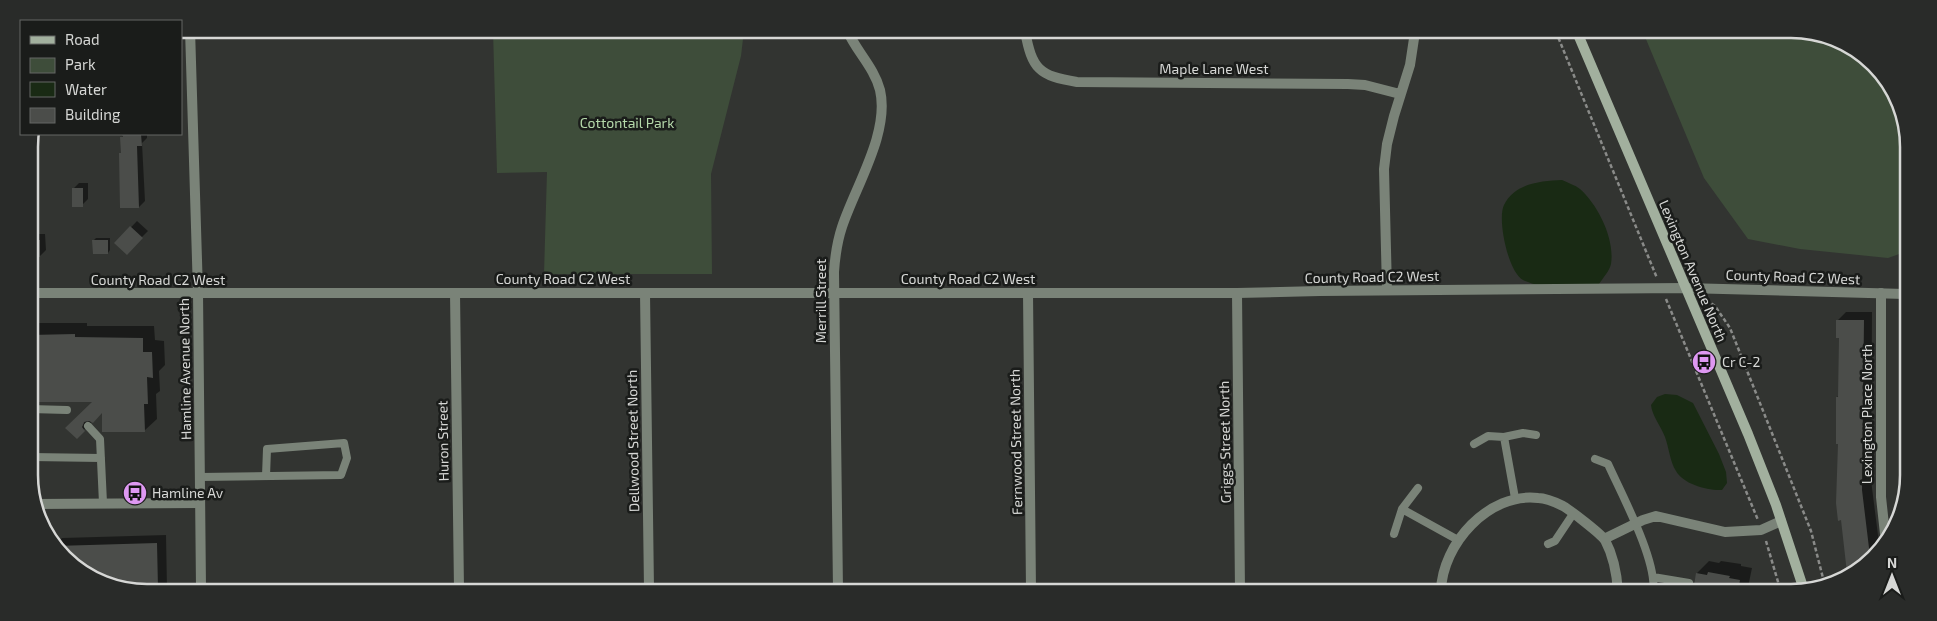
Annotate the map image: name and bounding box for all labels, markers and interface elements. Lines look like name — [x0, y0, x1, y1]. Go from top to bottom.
legend — [20, 20, 182, 135]
text: Road — [65, 30, 100, 48]
text: Park — [65, 55, 96, 73]
street label: Maple Lane West — [1159, 60, 1269, 77]
text: Water — [65, 80, 107, 98]
text: Building — [65, 105, 121, 123]
park label: Cottontail Park — [580, 114, 674, 131]
street label: Lexington Avenue North — [1656, 197, 1731, 344]
street label: Merrill Street — [812, 259, 829, 343]
street label: County Road C2 West — [1725, 266, 1861, 287]
street label: County Road C2 West — [1304, 267, 1440, 286]
street label: County Road C2 West — [496, 270, 630, 287]
street label: County Road C2 West — [901, 270, 1035, 287]
street label: County Road C2 West — [91, 271, 225, 288]
street label: Hamline Avenue North — [175, 298, 194, 440]
street label: Lexington Place North — [1858, 344, 1875, 484]
bus stop icon: Cr C-2 — [1691, 349, 1717, 375]
place label: Cr C-2 — [1722, 353, 1761, 370]
street label: Fernwood Street North — [1006, 369, 1025, 515]
street label: Dellwood Street North — [623, 370, 642, 512]
street label: Griggs Street North — [1215, 381, 1234, 503]
street label: Huron Street — [433, 400, 452, 482]
bus stop icon: Hamline Av — [122, 480, 148, 506]
place label: Hamline Av — [152, 484, 224, 501]
north arrow — [1867, 551, 1917, 601]
text: N — [1887, 554, 1897, 571]

